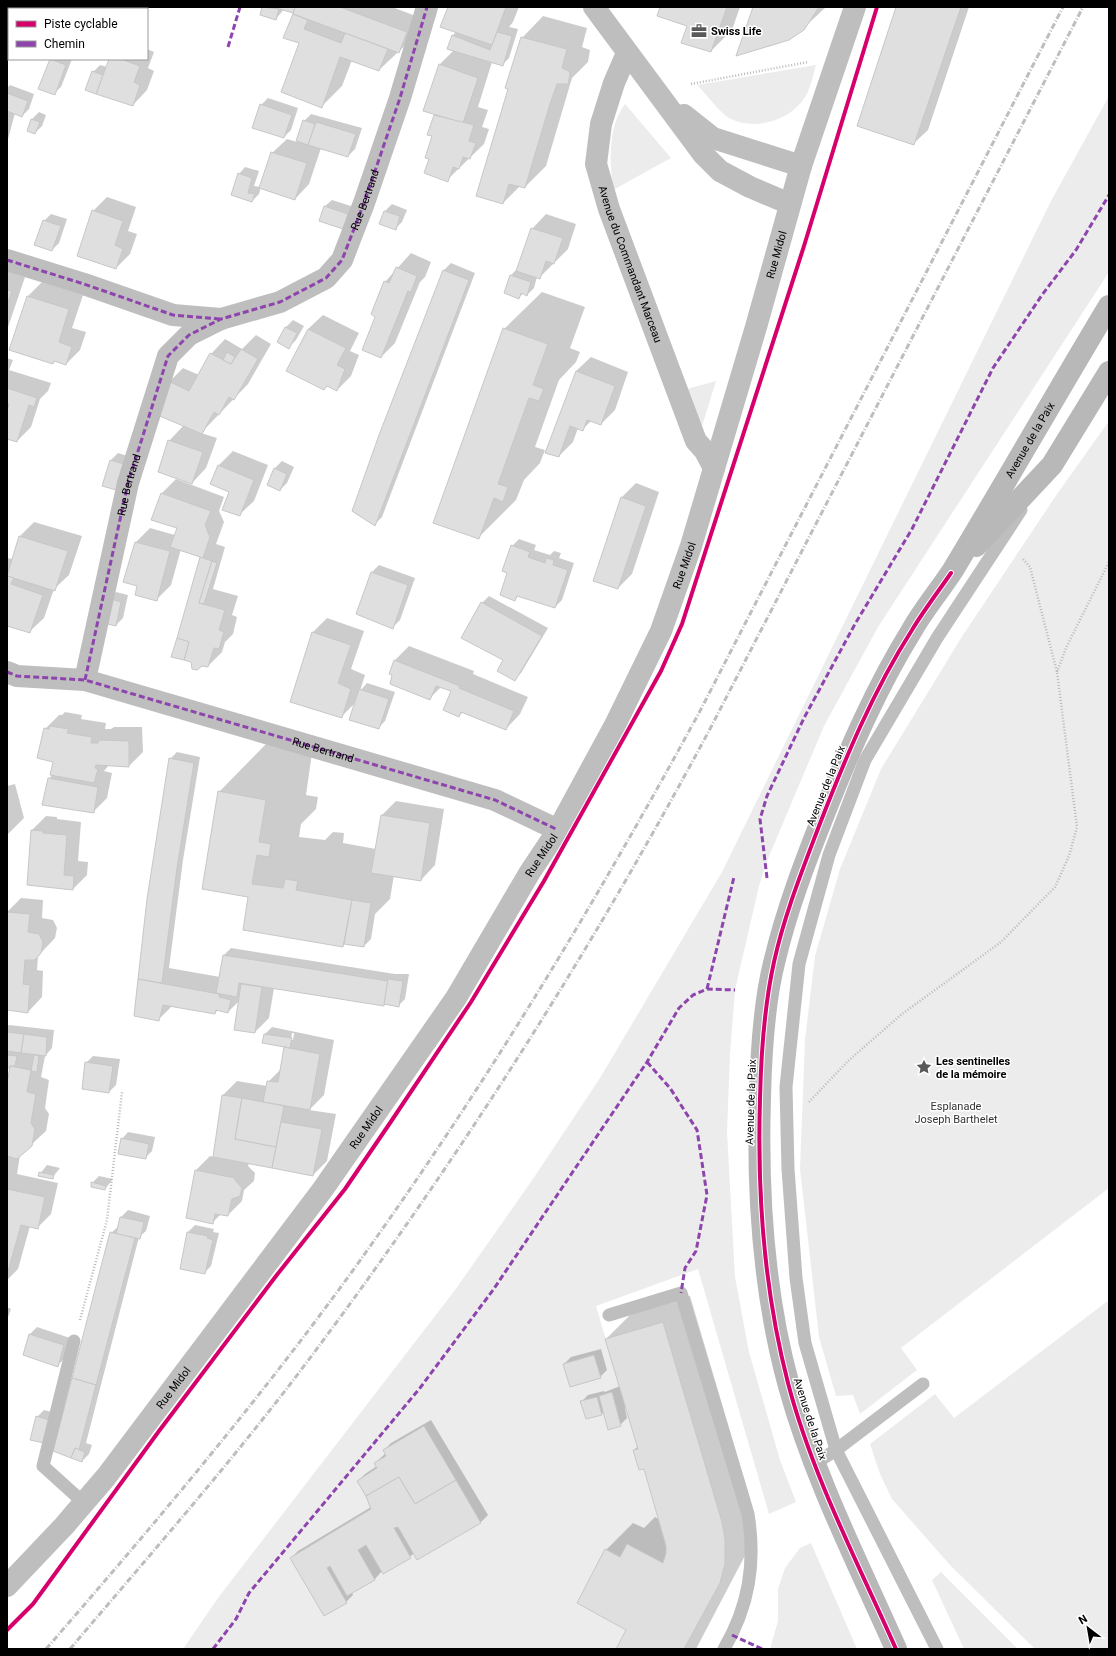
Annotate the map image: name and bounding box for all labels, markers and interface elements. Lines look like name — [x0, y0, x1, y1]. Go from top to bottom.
legend — [8, 8, 148, 60]
text: Piste cyclable — [44, 17, 118, 31]
office icon: Swiss Life — [690, 22, 708, 40]
place label: Swiss Life — [711, 25, 761, 38]
text: Chemin — [44, 37, 85, 51]
street label: Rue Bertrand — [348, 168, 382, 232]
street label: Avenue du Commandant Marceau — [596, 184, 665, 344]
street label: Rue Midol — [763, 229, 789, 280]
street label: Avenue de la Paix — [1003, 399, 1057, 480]
street label: Rue Bertrand — [115, 452, 143, 517]
street label: Rue Midol — [670, 540, 698, 591]
street label: Rue Bertrand — [291, 735, 355, 765]
street label: Avenue de la Paix — [804, 743, 848, 828]
street label: Rue Midol — [522, 831, 560, 879]
place label: Les sentinelles de la mémoire — [936, 1055, 1011, 1081]
street label: Avenue de la Paix — [743, 1058, 759, 1145]
place icon: Les sentinelles de la mémoire — [915, 1058, 933, 1076]
park label: Esplanade Joseph Barthelet — [914, 1100, 998, 1126]
street label: Rue Midol — [347, 1104, 385, 1151]
street label: Rue Midol — [153, 1364, 193, 1411]
street label: Avenue de la Paix — [791, 1376, 830, 1462]
north arrow — [1068, 1608, 1108, 1648]
text: N — [1076, 1612, 1090, 1627]

